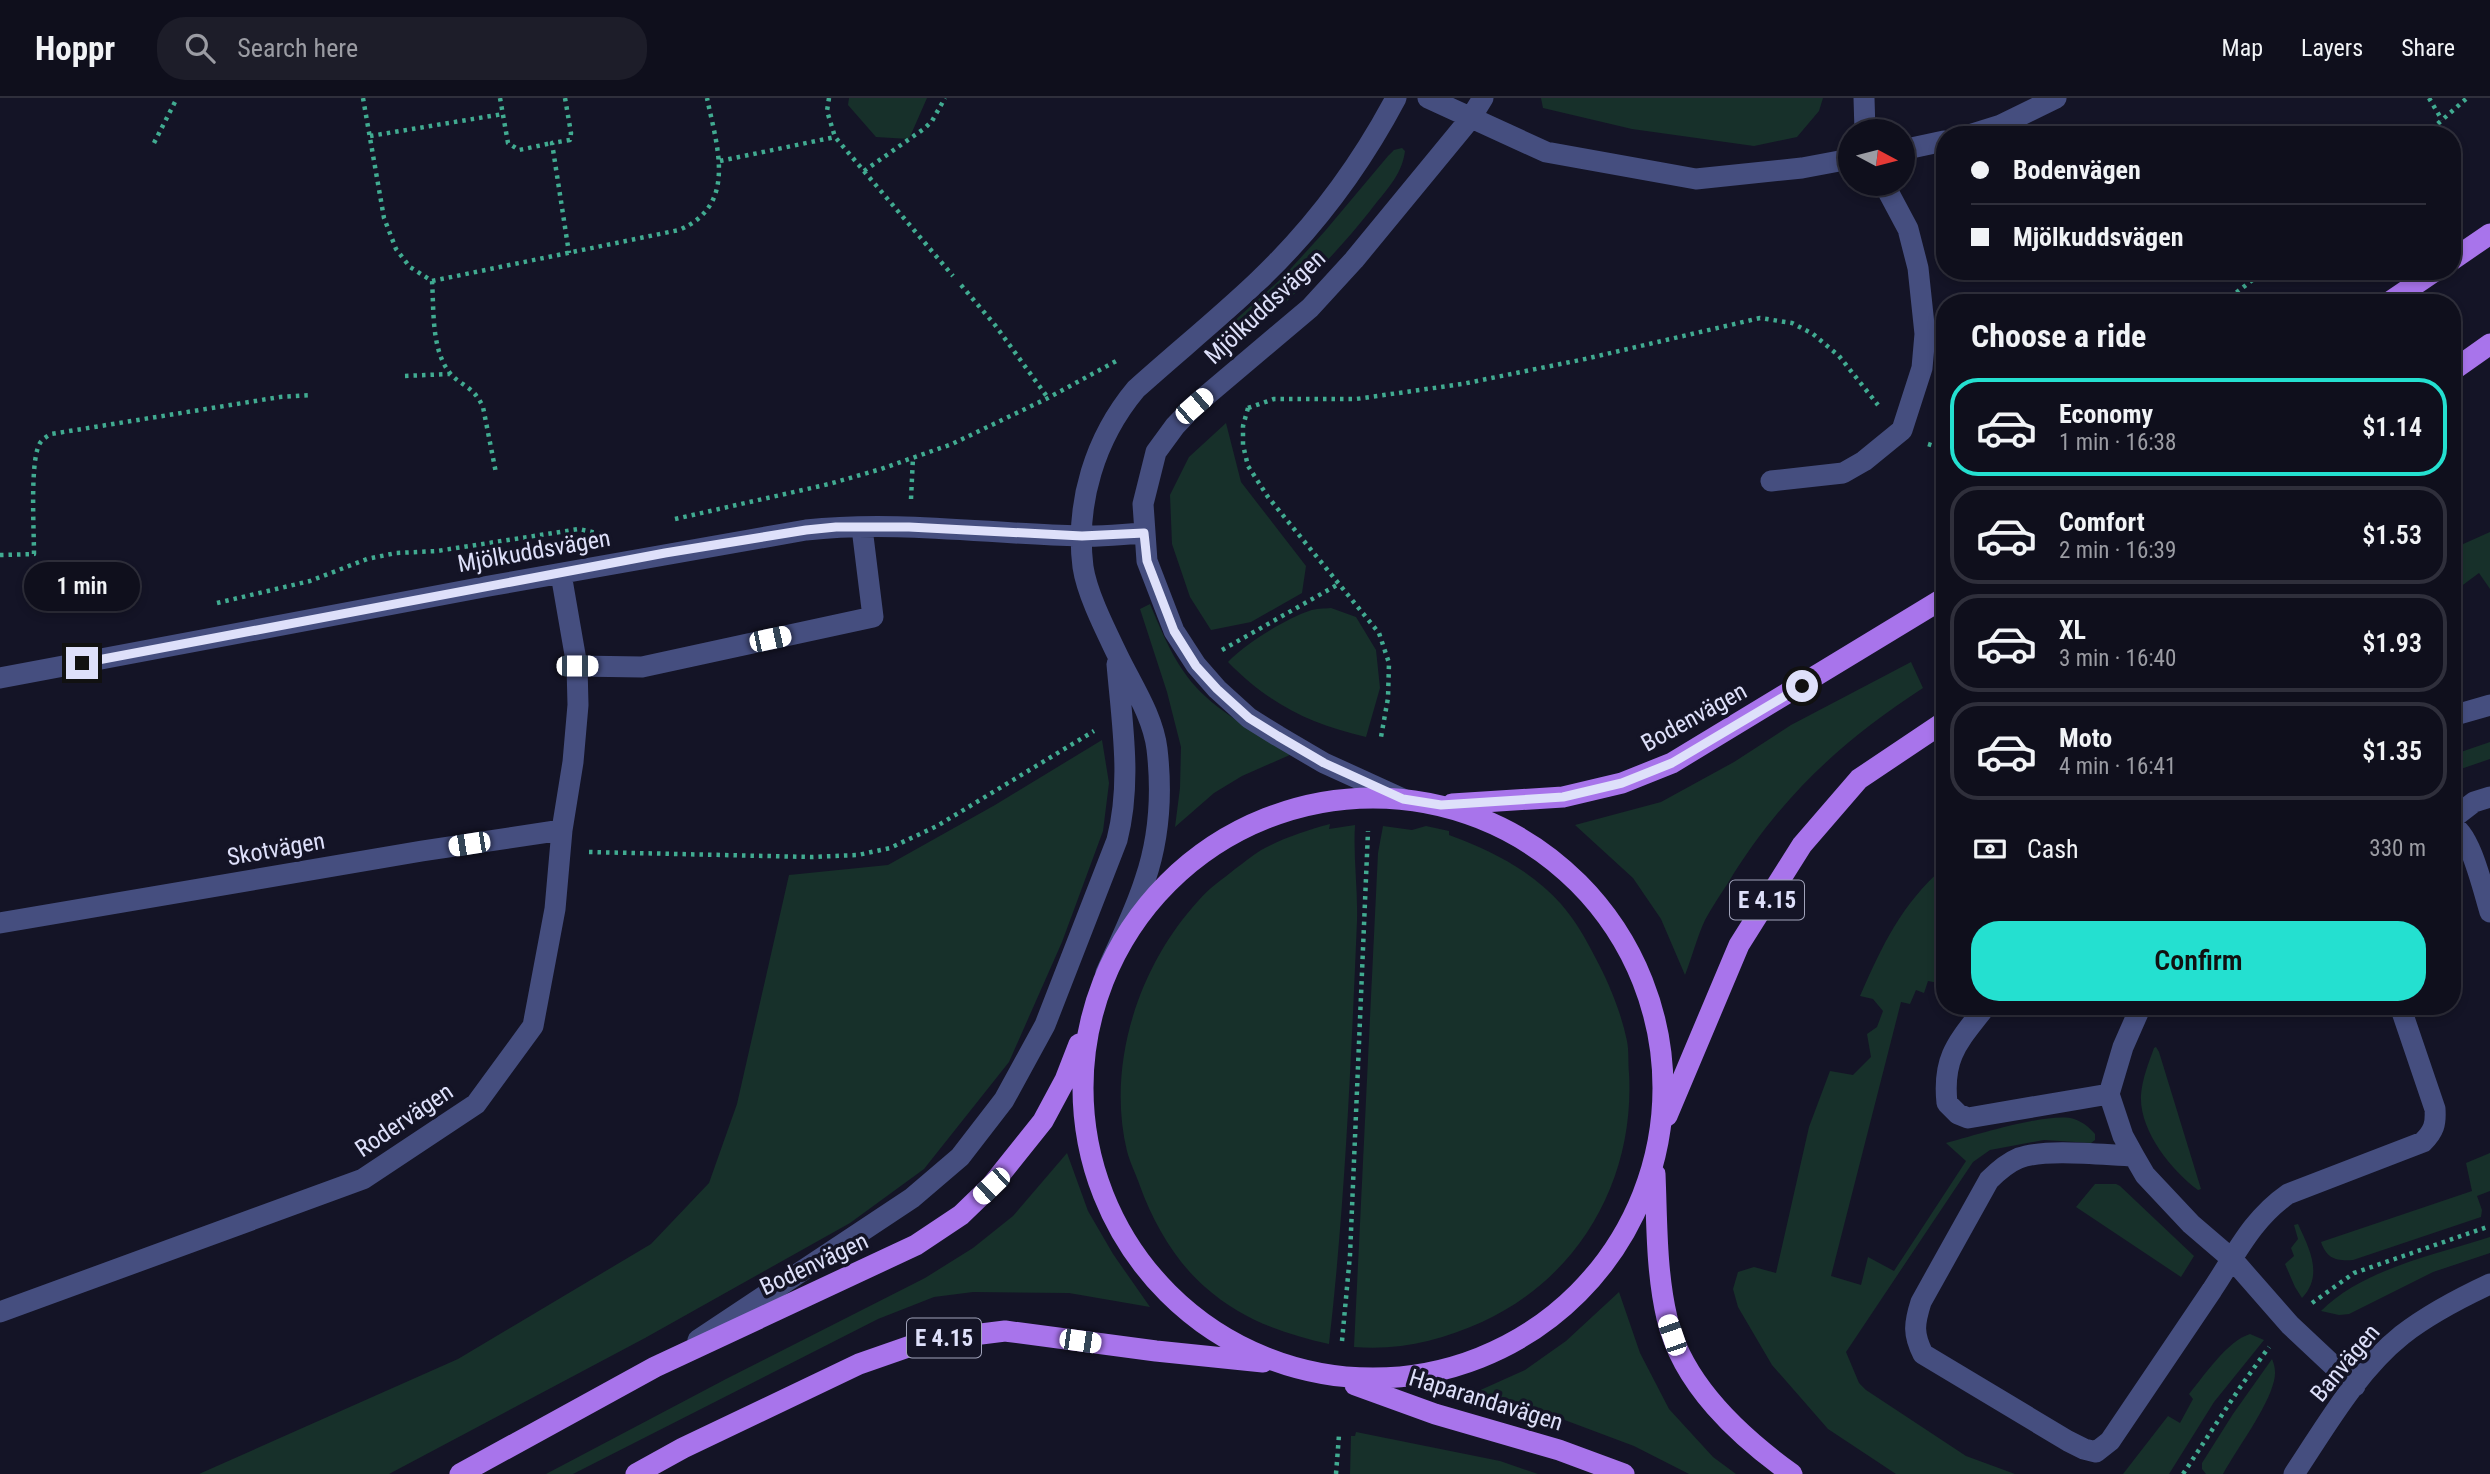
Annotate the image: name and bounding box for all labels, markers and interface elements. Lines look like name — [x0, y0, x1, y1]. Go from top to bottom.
search box — [157, 17, 647, 80]
text: Hoppr — [35, 29, 115, 68]
icon: search — [181, 29, 219, 67]
text: Search here — [237, 33, 358, 63]
text: Map — [2222, 34, 2263, 62]
text: Layers — [2301, 34, 2363, 62]
text: Share — [2401, 34, 2455, 62]
north arrow — [1838, 119, 1914, 196]
map controls — [1838, 119, 1915, 196]
text: Bodenvägen — [2013, 155, 2141, 185]
text: Mjölkuddsvägen — [2013, 222, 2183, 252]
street label: Mjölkuddsvägen — [1199, 244, 1331, 370]
text: Choose a ride — [1971, 317, 2146, 355]
car — [1172, 384, 1217, 428]
icon: car — [1975, 396, 2038, 459]
text: Economy — [2059, 399, 2153, 429]
text: $1.14 — [2362, 412, 2422, 442]
text: 1 min · 16:38 — [2059, 429, 2176, 456]
icon: car — [1975, 504, 2038, 567]
text: Comfort — [2059, 507, 2145, 537]
text: $1.53 — [2362, 520, 2422, 550]
street label: Mjölkuddsvägen — [455, 524, 613, 578]
text: 2 min · 16:39 — [2059, 537, 2176, 564]
callout: 1 min — [24, 561, 140, 610]
text: 1 min — [57, 573, 107, 600]
icon: car — [1975, 612, 2038, 675]
text: XL — [2059, 615, 2086, 645]
car — [748, 624, 793, 654]
text: $1.93 — [2362, 628, 2422, 658]
text: 3 min · 16:40 — [2059, 645, 2176, 672]
route end — [66, 647, 98, 679]
car — [557, 656, 599, 677]
route start — [1786, 670, 1818, 702]
street label: Bodenvägen — [1636, 677, 1752, 757]
icon: car — [1975, 720, 2038, 783]
text: Moto — [2059, 723, 2112, 753]
text: $1.35 — [2362, 736, 2422, 766]
text: 4 min · 16:41 — [2059, 753, 2176, 780]
street label: Skotvägen — [225, 827, 327, 871]
car — [447, 830, 492, 858]
icon: cash — [1971, 830, 2009, 868]
text: Cash — [2027, 834, 2079, 864]
text: 330 m — [2369, 835, 2426, 862]
road number: E 4.15 — [1730, 880, 1804, 920]
button: Confirm — [1971, 921, 2426, 1001]
street label: Rodervägen — [350, 1077, 458, 1163]
car — [969, 1164, 1014, 1208]
street label: Bodenvägen — [755, 1227, 873, 1301]
car — [1656, 1312, 1689, 1358]
road number: E 4.15 — [907, 1318, 981, 1358]
street label: Banvägen — [2305, 1319, 2385, 1407]
car — [1058, 1328, 1103, 1354]
street label: Haparandavägen — [1406, 1363, 1566, 1437]

